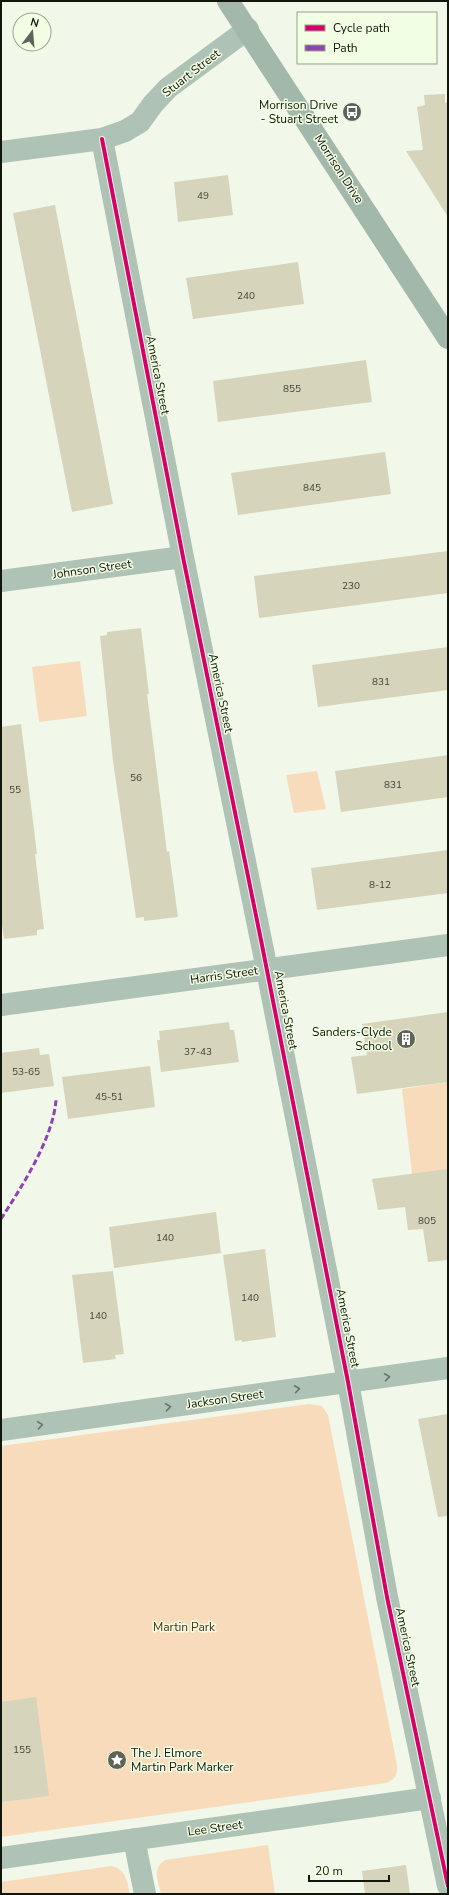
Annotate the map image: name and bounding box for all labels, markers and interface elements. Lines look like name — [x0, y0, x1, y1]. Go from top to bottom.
north arrow — [12, 12, 52, 52]
legend — [297, 12, 437, 64]
text: N — [29, 15, 41, 31]
text: Cycle path — [333, 20, 390, 36]
text: Path — [333, 40, 358, 56]
street label: Stuart Street — [159, 45, 224, 101]
place label: Morrison Drive - Stuart Street — [259, 97, 339, 127]
bus stop icon: Morrison Drive - Stuart Street — [341, 101, 363, 123]
street label: Morrison Drive — [311, 131, 367, 207]
house number: 49 — [197, 189, 209, 203]
house number: 240 — [237, 289, 255, 303]
street label: America Street — [142, 334, 174, 417]
house number: 855 — [283, 382, 301, 396]
house number: 845 — [303, 481, 321, 495]
street label: Johnson Street — [51, 555, 133, 583]
house number: 230 — [342, 579, 360, 593]
street label: America Street — [205, 652, 237, 735]
house number: 831 — [372, 675, 390, 689]
house number: 56 — [130, 771, 142, 785]
house number: 831 — [384, 778, 402, 792]
house number: 55 — [9, 783, 21, 797]
house number: 8-12 — [369, 878, 391, 892]
street label: Harris Street — [189, 962, 260, 988]
street label: America Street — [270, 969, 302, 1052]
place label: Sanders-Clyde School — [312, 1024, 392, 1054]
building icon: Sanders-Clyde School — [395, 1028, 417, 1050]
house number: 37-43 — [184, 1045, 212, 1059]
house number: 53-65 — [12, 1065, 40, 1079]
house number: 45-51 — [95, 1090, 123, 1104]
house number: 805 — [418, 1214, 436, 1228]
house number: 140 — [156, 1231, 174, 1245]
street label: America Street — [332, 1287, 364, 1370]
house number: 140 — [241, 1291, 259, 1305]
house number: 140 — [89, 1309, 107, 1323]
one-way arrow — [384, 1373, 390, 1382]
one-way arrow — [294, 1385, 300, 1394]
street label: Jackson Street — [185, 1386, 265, 1412]
one-way arrow — [165, 1403, 171, 1412]
one-way arrow — [37, 1421, 43, 1430]
street label: America Street — [392, 1606, 424, 1689]
park label: Martin Park — [153, 1619, 216, 1635]
house number: 155 — [13, 1743, 31, 1757]
place label: The J. Elmore Martin Park Marker — [131, 1745, 234, 1775]
place icon: The J. Elmore Martin Park Marker — [106, 1749, 128, 1771]
street label: Lee Street — [187, 1816, 244, 1840]
scale bar — [309, 1857, 389, 1883]
text: 20 m — [315, 1863, 343, 1879]

